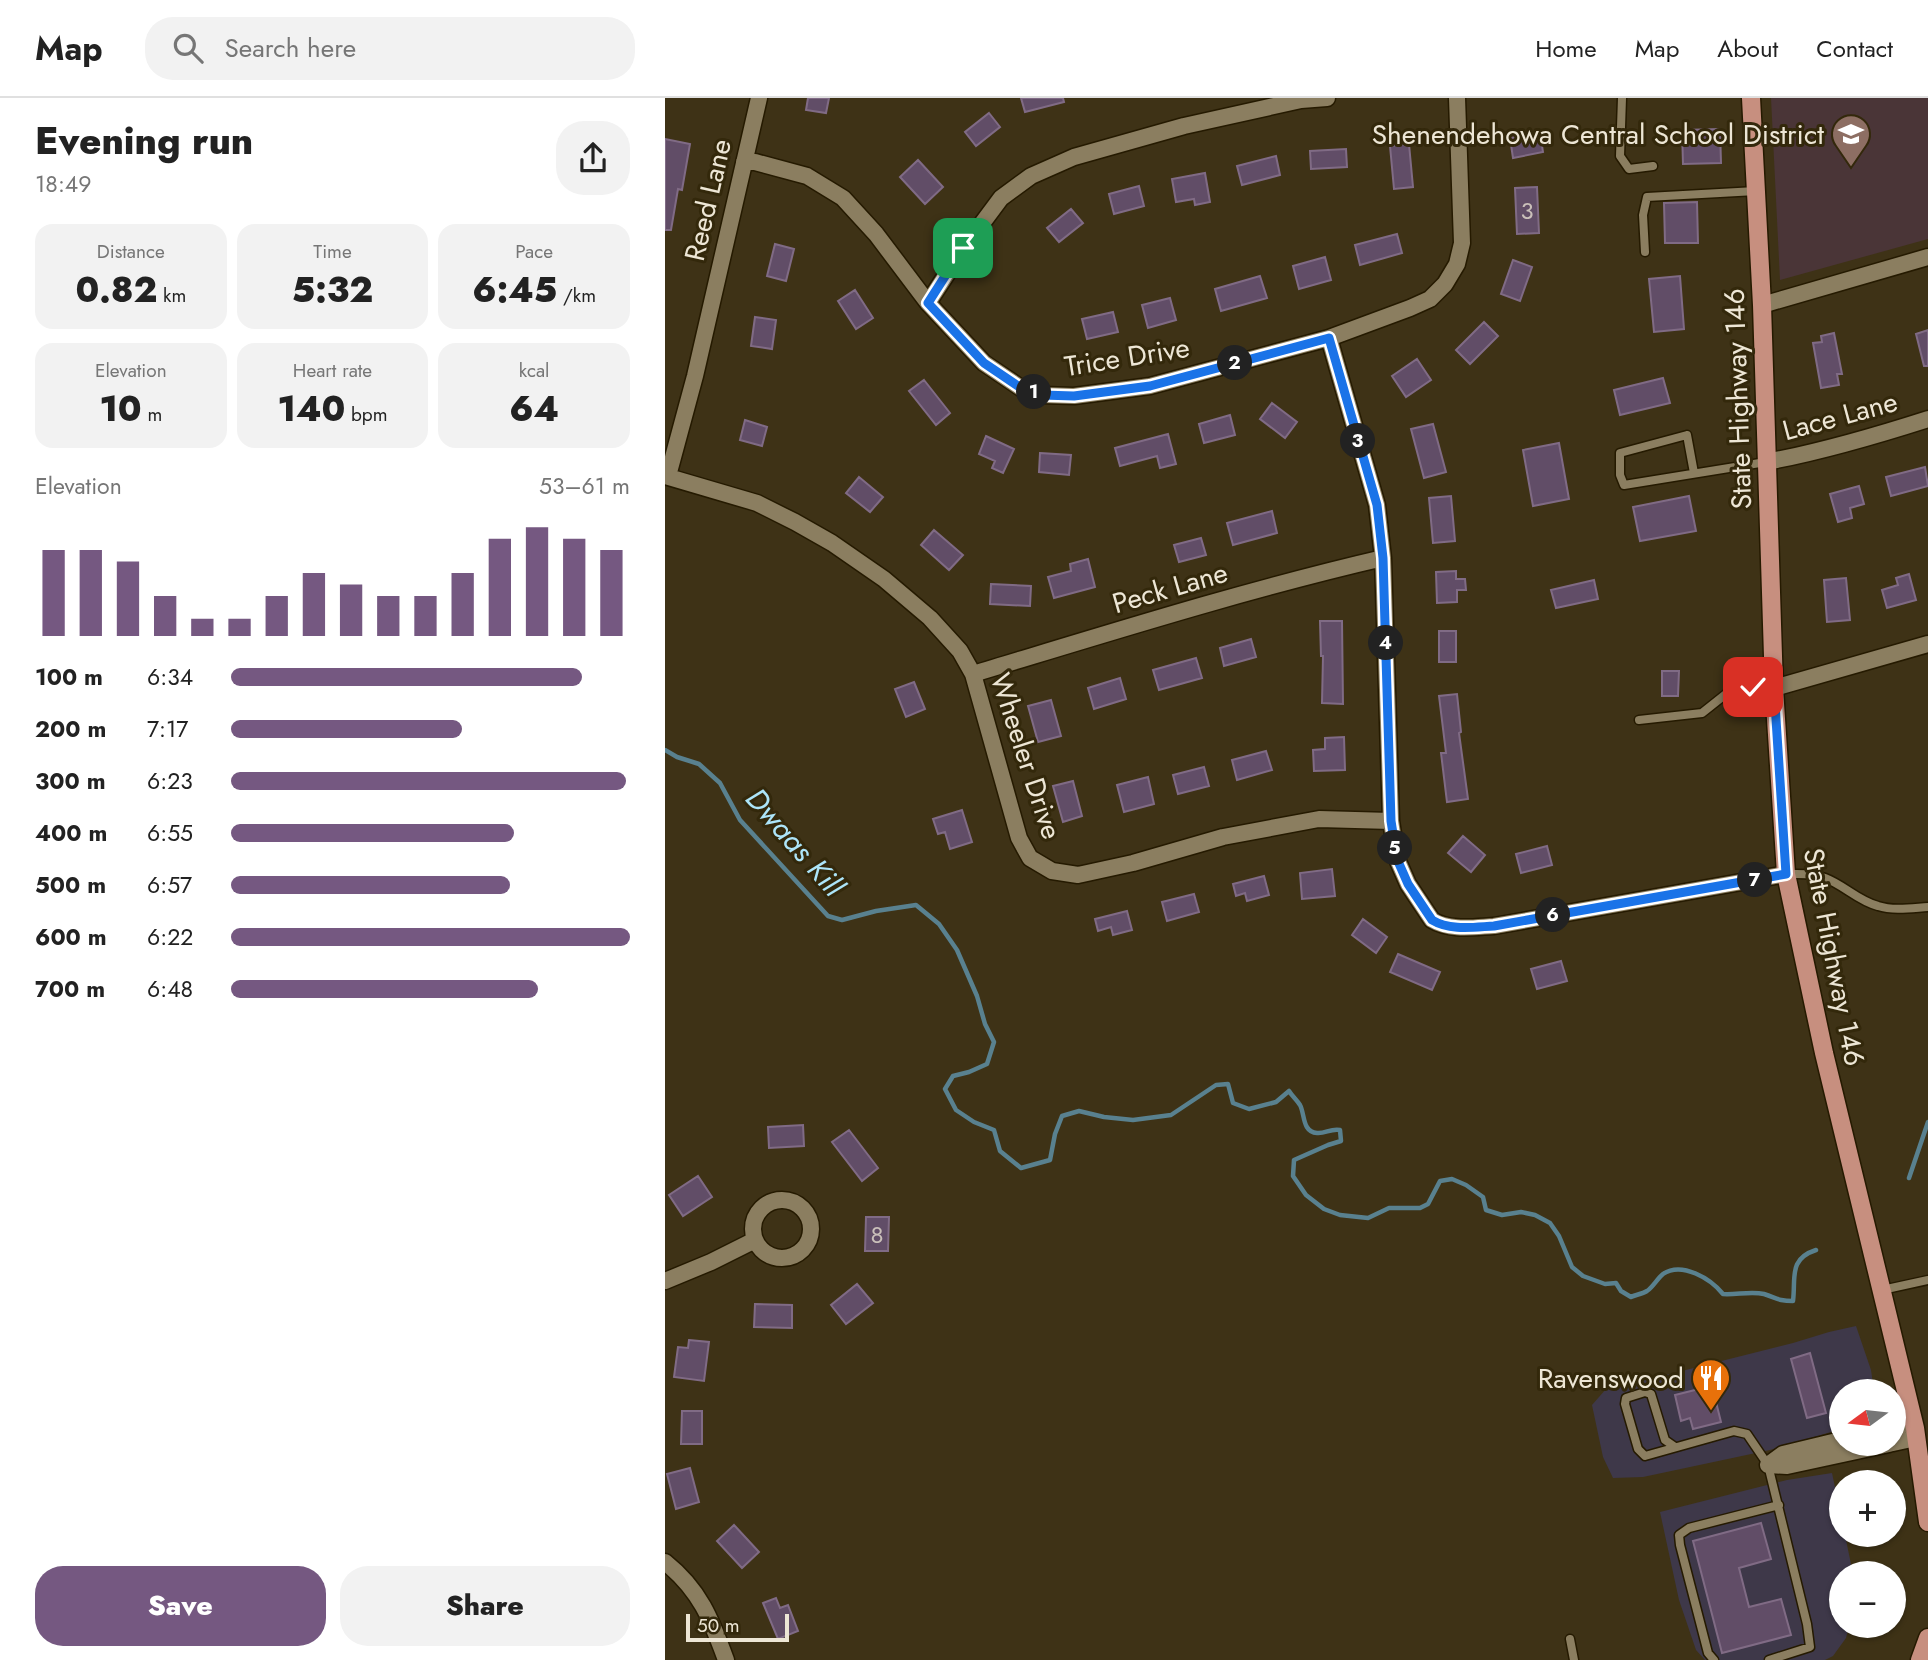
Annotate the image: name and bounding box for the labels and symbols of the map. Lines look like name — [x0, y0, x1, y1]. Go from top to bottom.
school or university icon: Shenendehowa Central School District — [1830, 113, 1872, 168]
place label: Shenendehowa Central School District — [1372, 114, 1824, 155]
street label: Reed Lane — [674, 135, 742, 265]
house number: 3 — [1520, 193, 1534, 228]
pin — [933, 218, 993, 278]
street label: State Highway 146 — [1714, 288, 1762, 510]
street label: Trice Drive — [1062, 327, 1192, 387]
pin: 2 — [1217, 345, 1253, 380]
pin: 1 — [1017, 374, 1051, 410]
street label: Lace Lane — [1778, 381, 1902, 451]
pin: 3 — [1341, 424, 1375, 458]
street label: Peck Lane — [1108, 552, 1232, 624]
pin: 4 — [1369, 626, 1403, 660]
pin — [1723, 657, 1783, 717]
street label: Wheeler Drive — [980, 668, 1072, 844]
water label: Dwaas Kill — [736, 778, 855, 907]
pin: 5 — [1377, 830, 1413, 866]
street label: State Highway 146 — [1793, 845, 1875, 1069]
pin: 7 — [1737, 862, 1773, 898]
pin: 6 — [1535, 898, 1571, 932]
house number: 8 — [870, 1217, 884, 1252]
restaurant icon: Ravenswood — [1690, 1357, 1732, 1412]
place label: Ravenswood — [1538, 1358, 1684, 1399]
north arrow — [1829, 1379, 1906, 1456]
scale bar — [686, 1611, 789, 1643]

